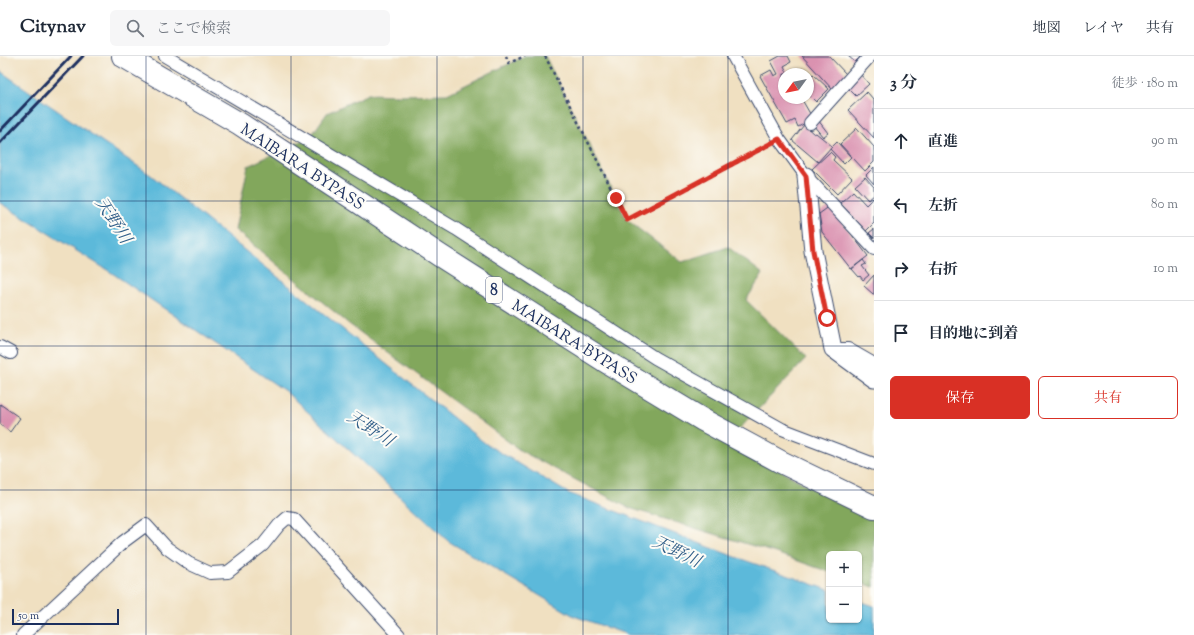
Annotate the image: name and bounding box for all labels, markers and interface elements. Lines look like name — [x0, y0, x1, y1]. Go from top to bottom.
search box — [110, 10, 390, 46]
text: Citynav — [20, 14, 86, 41]
icon: search — [124, 17, 146, 39]
text: ここで検索 — [156, 19, 231, 40]
text: 地図 — [1033, 19, 1061, 39]
text: レイヤ — [1083, 19, 1124, 39]
text: 共有 — [1146, 19, 1174, 39]
north arrow — [778, 68, 814, 104]
text: 3 分 — [890, 72, 918, 96]
text: 徒歩 · 180 m — [1112, 75, 1178, 93]
street label: MAIBARA BYPASS — [235, 119, 368, 217]
icon: ahead — [890, 130, 912, 152]
text: 直進 — [928, 132, 958, 153]
text: 90 m — [1151, 132, 1178, 150]
route end — [607, 189, 625, 207]
water label: 天野川 — [88, 193, 137, 251]
icon: left — [890, 194, 912, 216]
text: 左折 — [928, 196, 958, 217]
text: 80 m — [1151, 196, 1178, 214]
icon: right — [890, 258, 912, 280]
text: 右折 — [928, 260, 958, 281]
text: 10 m — [1153, 260, 1178, 278]
road number: 8 — [486, 277, 502, 303]
street label: MAIBARA BYPASS — [507, 295, 641, 391]
route start — [818, 309, 836, 327]
icon: arrive — [890, 322, 912, 344]
text: 目的地に到着 — [928, 324, 1018, 345]
button: 保存 — [890, 376, 1030, 419]
button: 共有 — [1038, 376, 1178, 419]
water label: 天野川 — [342, 406, 400, 455]
water label: 天野川 — [648, 531, 706, 576]
map controls — [826, 551, 862, 623]
button: + — [826, 551, 862, 587]
button: − — [826, 587, 862, 623]
scale bar — [12, 607, 119, 626]
text: 50 m — [18, 608, 39, 624]

